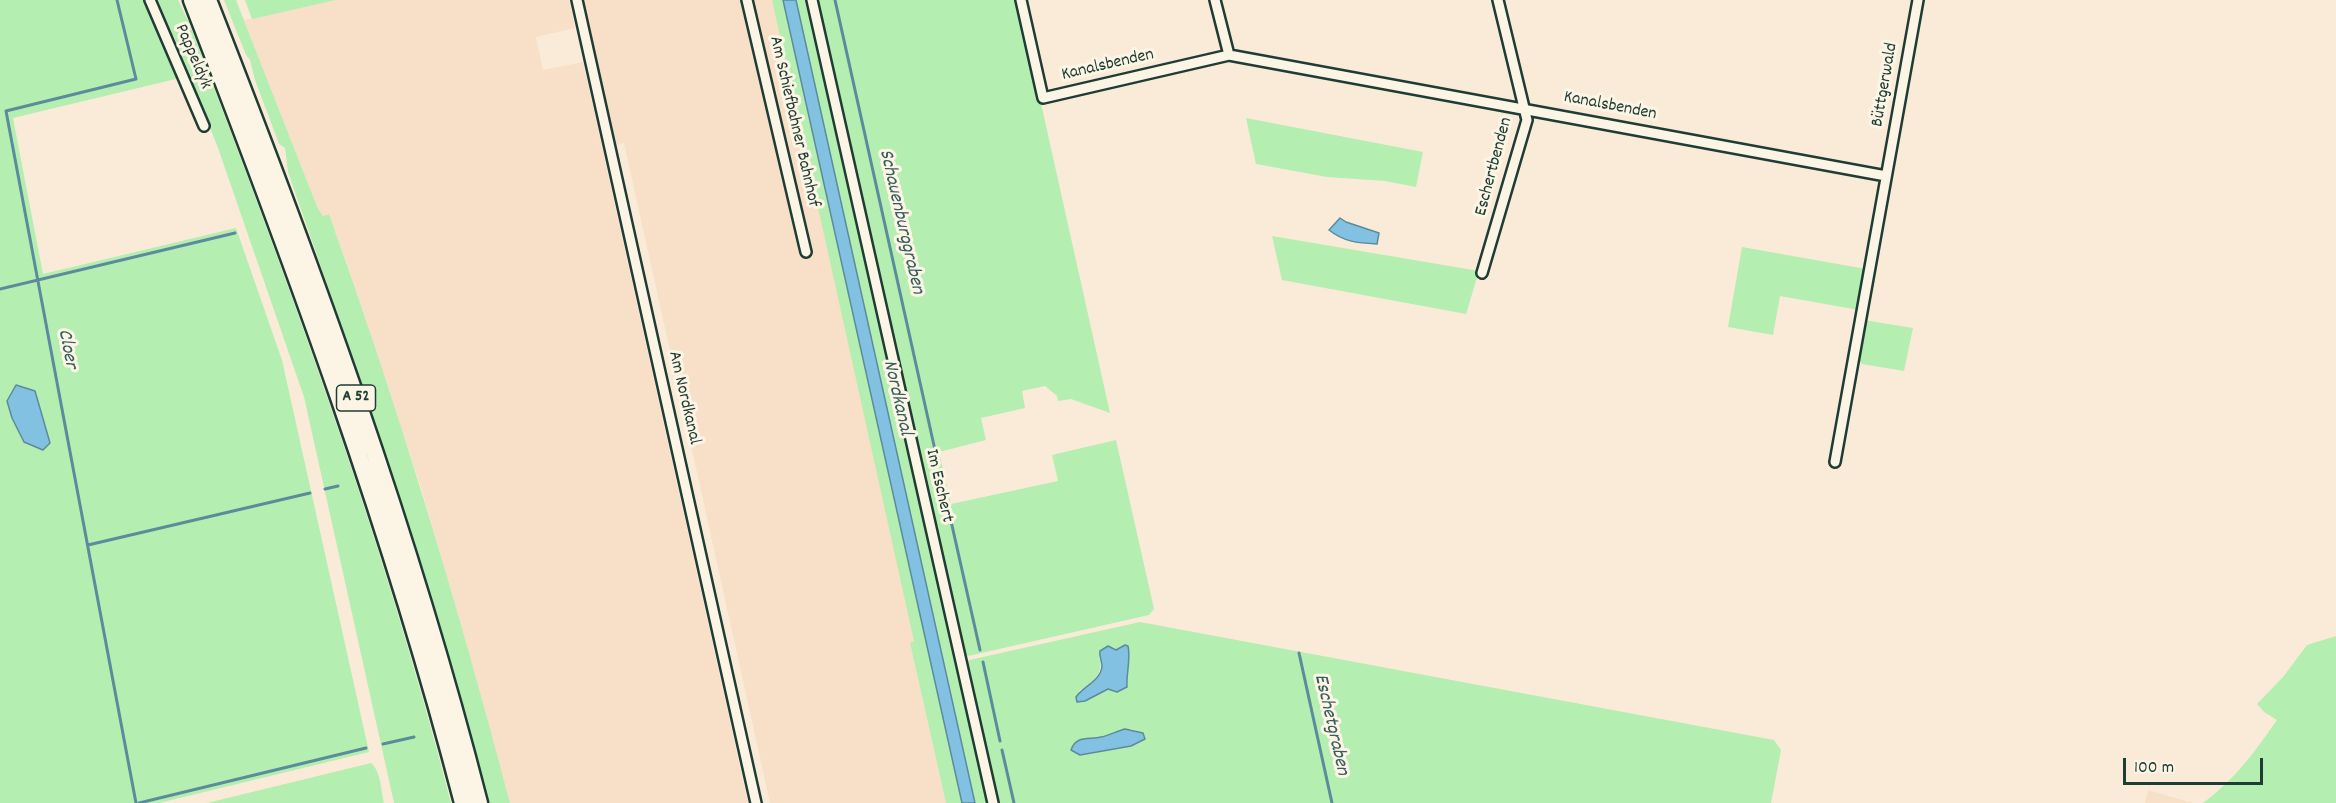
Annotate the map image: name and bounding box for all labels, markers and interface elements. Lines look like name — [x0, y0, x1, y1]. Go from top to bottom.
street label: Pappeldyk — [169, 21, 215, 93]
street label: Am Schiefbahner Bahnhof — [763, 34, 823, 210]
street label: Büttgerwald — [1868, 41, 1904, 129]
street label: Kanalsbenden — [1060, 45, 1156, 87]
street label: Kanalsbenden — [1562, 87, 1658, 127]
street label: Eschertbenden — [1471, 115, 1519, 219]
water label: Schauenburggraben — [872, 147, 928, 297]
water label: Cloer — [50, 327, 82, 371]
street label: Am Nordkanal — [662, 349, 704, 447]
water label: Nordkanal — [876, 358, 916, 438]
road number: A 52 — [336, 385, 376, 411]
street label: Im Eschert — [919, 447, 957, 525]
water label: Eschetgraben — [1307, 672, 1353, 778]
scale bar — [2126, 746, 2266, 784]
text: 100 m — [2134, 756, 2174, 781]

